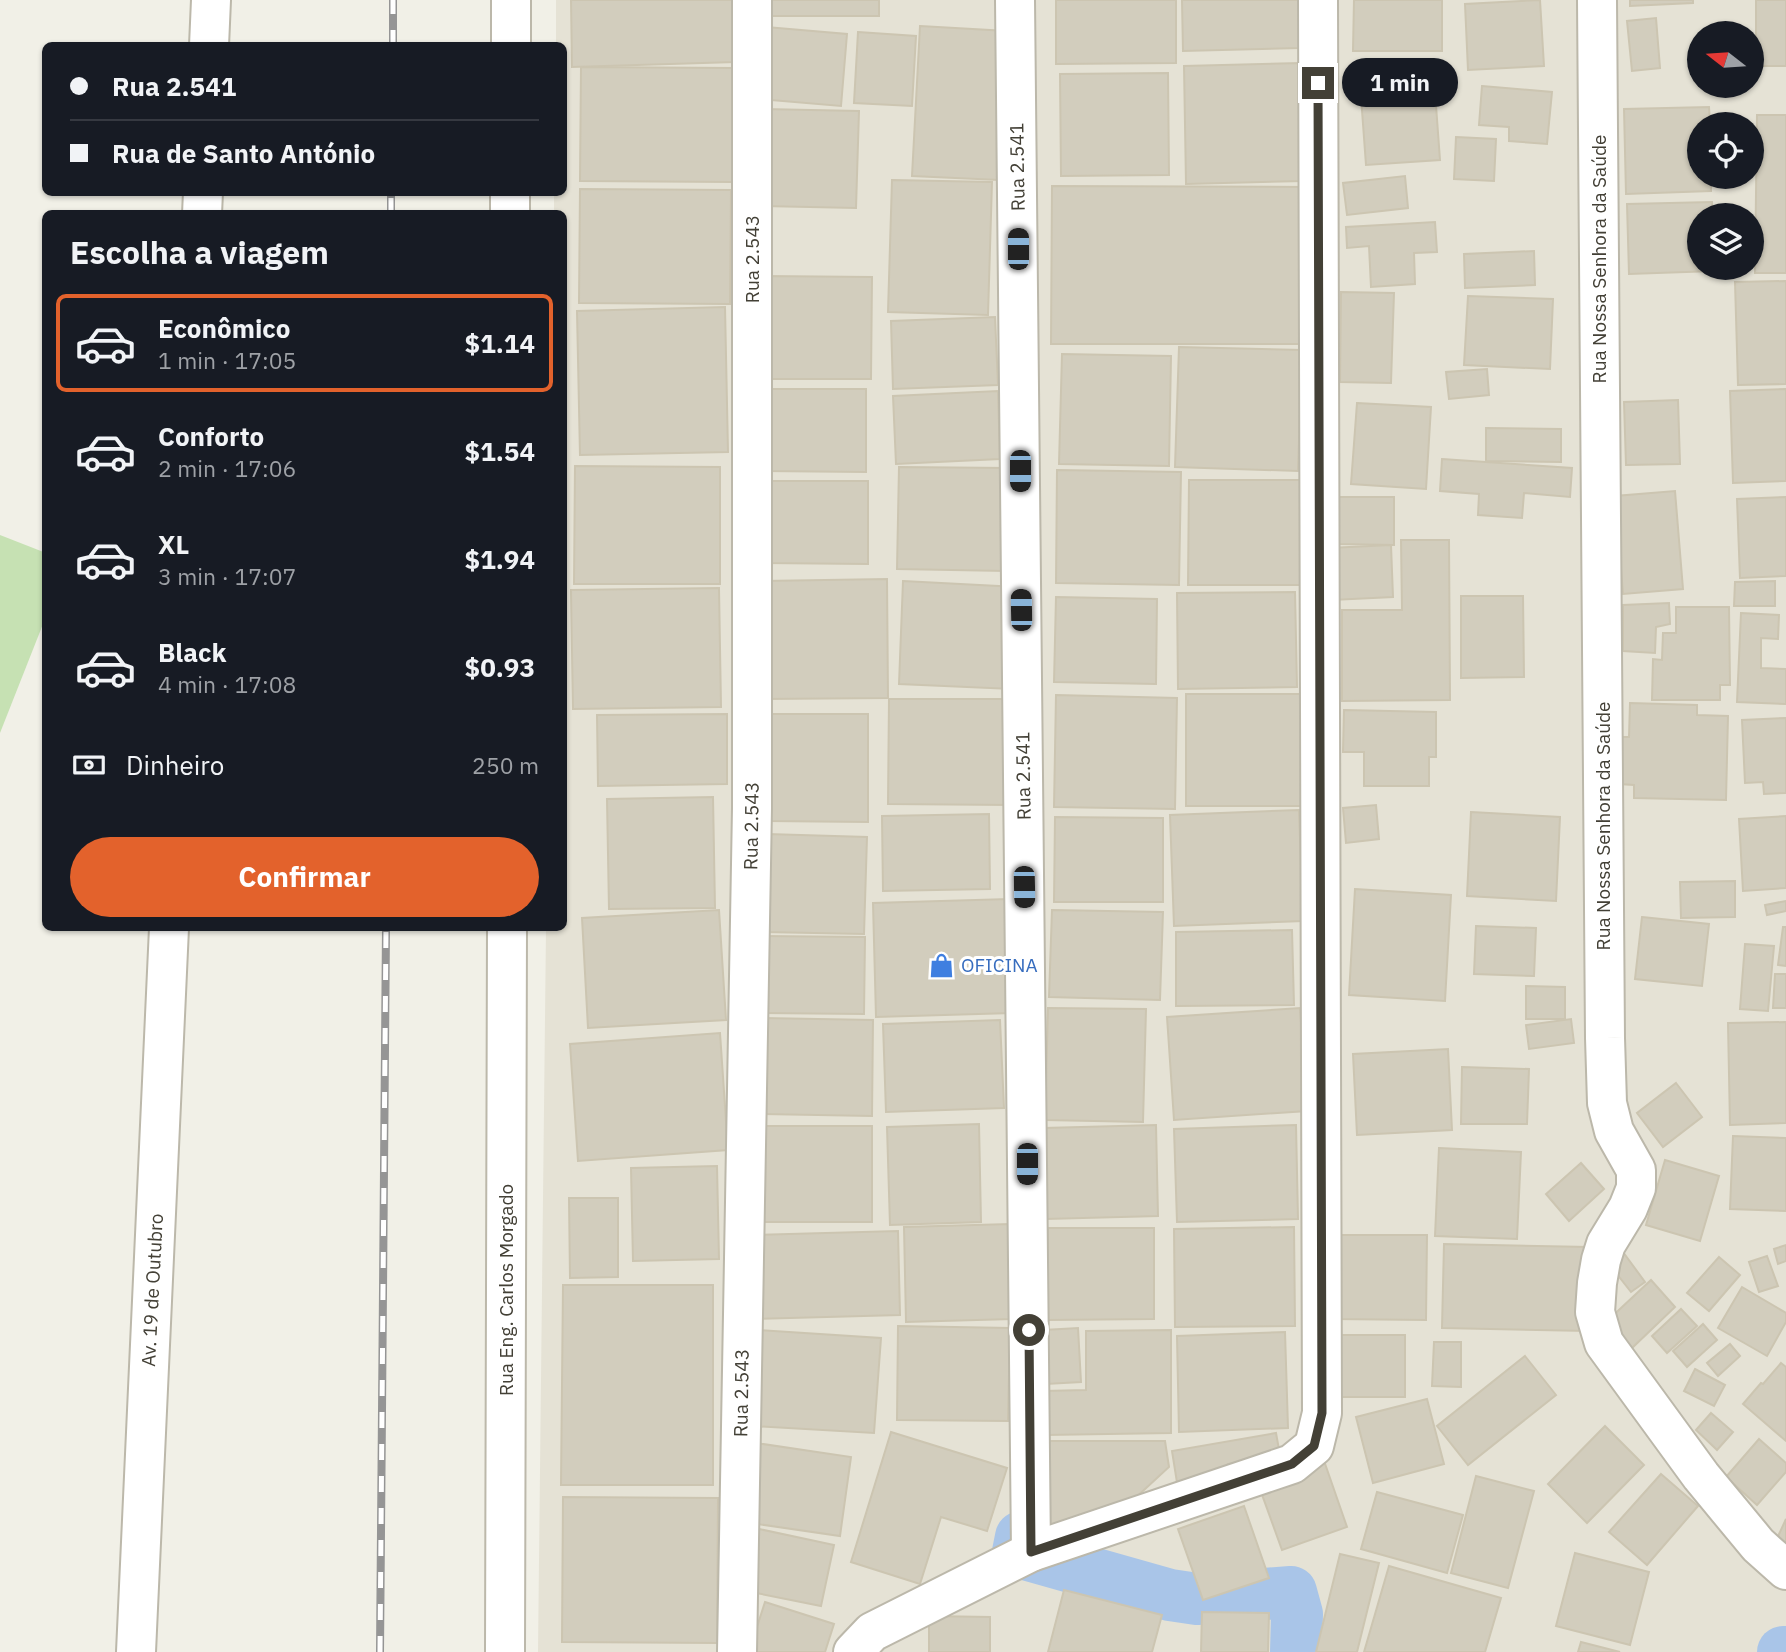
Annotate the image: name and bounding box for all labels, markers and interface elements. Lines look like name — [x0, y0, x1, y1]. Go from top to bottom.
north arrow — [1687, 21, 1764, 98]
map controls — [1687, 21, 1764, 280]
callout: 1 min — [1342, 58, 1458, 108]
route end — [1302, 67, 1334, 99]
text: 1 min — [1370, 67, 1430, 97]
text: Rua 2.541 — [112, 69, 236, 103]
button: locate — [1687, 112, 1764, 189]
street label: Rua 2.541 — [1004, 123, 1030, 211]
street label: Rua Nossa Senhora da Saúde — [1587, 135, 1611, 383]
text: Rua de Santo António — [112, 136, 375, 170]
button: layers — [1687, 203, 1764, 280]
street label: Rua 2.543 — [740, 215, 764, 303]
car — [1008, 228, 1029, 270]
text: Escolha a viagem — [70, 231, 329, 273]
text: Econômico — [158, 311, 290, 345]
icon: car — [74, 312, 137, 375]
text: $1.14 — [465, 326, 535, 360]
text: 1 min · 17:05 — [158, 345, 296, 375]
text: Conforto — [158, 419, 264, 453]
icon: car — [74, 420, 137, 483]
text: $1.54 — [465, 434, 535, 468]
car — [1010, 450, 1031, 492]
text: 2 min · 17:06 — [158, 453, 296, 483]
text: XL — [158, 527, 189, 561]
icon: car — [74, 528, 137, 591]
text: $1.94 — [465, 542, 535, 576]
text: 3 min · 17:07 — [158, 561, 296, 591]
car — [1011, 589, 1032, 631]
text: Black — [158, 635, 226, 669]
icon: car — [74, 636, 137, 699]
text: $0.93 — [465, 650, 535, 684]
text: 4 min · 17:08 — [158, 669, 296, 699]
street label: Rua Nossa Senhora da Saúde — [1591, 702, 1615, 950]
street label: Rua 2.541 — [1010, 732, 1036, 820]
icon: cash — [70, 746, 108, 784]
text: Dinheiro — [126, 748, 224, 782]
text: 250 m — [472, 750, 539, 780]
street label: Rua 2.543 — [738, 782, 764, 870]
button: Confirmar — [70, 837, 539, 917]
car — [1014, 866, 1035, 908]
shop icon: OFICINA — [927, 951, 955, 979]
place label: OFICINA — [961, 953, 1038, 977]
car — [1017, 1143, 1038, 1185]
street label: Rua Eng. Carlos Morgado — [494, 1184, 518, 1396]
street label: Av. 19 de Outubro — [136, 1213, 168, 1367]
route start — [1013, 1314, 1045, 1346]
street label: Rua 2.543 — [728, 1349, 754, 1437]

